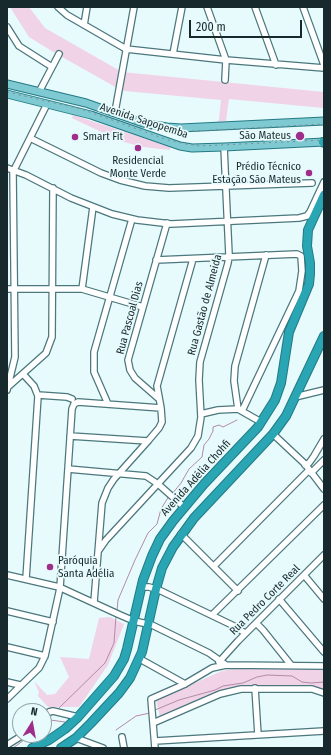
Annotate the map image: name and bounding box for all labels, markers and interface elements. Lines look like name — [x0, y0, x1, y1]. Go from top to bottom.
scale bar — [191, 12, 304, 38]
text: 200 m — [196, 20, 226, 34]
street label: Avenida Sapopemba — [98, 101, 190, 141]
place label: São Mateus — [239, 129, 291, 143]
place label: Smart Fit — [83, 130, 123, 144]
marker: São Mateus — [294, 130, 306, 142]
marker: Smart Fit — [70, 132, 80, 142]
marker: Residencial Monte Verde — [133, 143, 143, 153]
place label: Residencial Monte Verde — [110, 154, 166, 180]
place label: Prédio Técnico Estação São Mateus — [212, 160, 301, 186]
marker: Prédio Técnico Estação São Mateus — [304, 168, 314, 178]
street label: Rua Gastão de Almeida — [185, 253, 225, 357]
street label: Rua Pascoal Dias — [114, 280, 146, 356]
street label: Avenida Adélia Chohfi — [158, 437, 234, 519]
place label: Paróquia Santa Adélia — [58, 554, 114, 580]
marker: Paróquia Santa Adélia — [45, 562, 55, 572]
street label: Rua Pedro Corte Real — [227, 562, 303, 638]
north arrow — [12, 703, 52, 743]
text: N — [30, 705, 39, 719]

